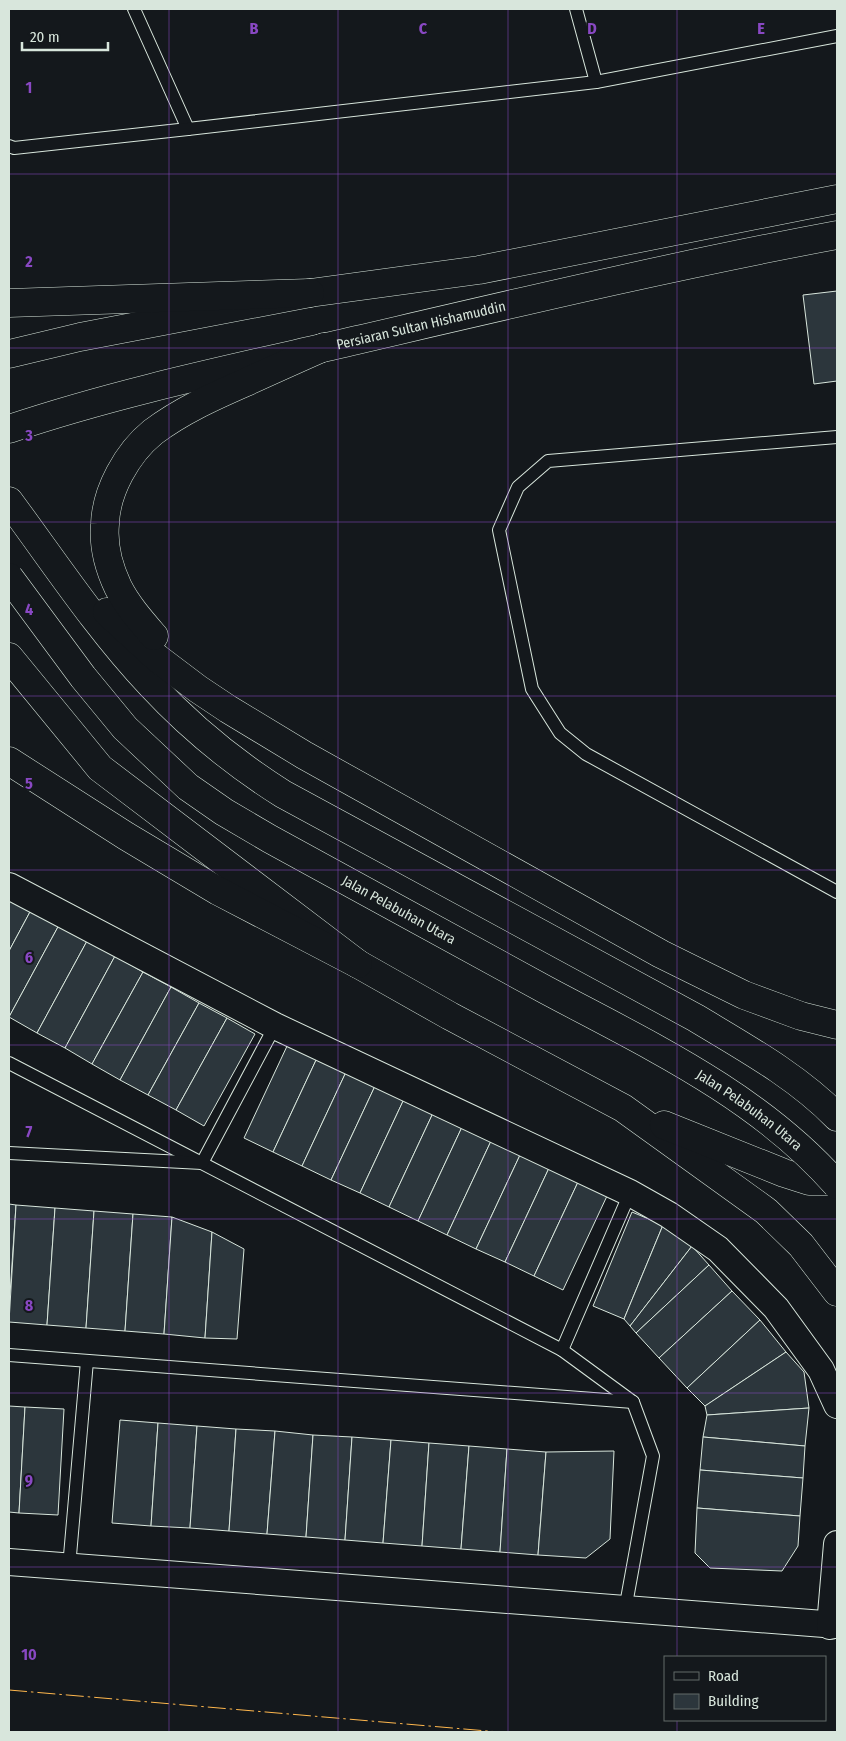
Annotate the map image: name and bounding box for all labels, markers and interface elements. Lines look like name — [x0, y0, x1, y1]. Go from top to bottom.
text: B — [250, 19, 259, 38]
text: C — [419, 19, 428, 38]
text: D — [587, 19, 597, 38]
text: E — [757, 19, 765, 38]
scale bar — [22, 20, 109, 52]
text: 20 m — [30, 28, 60, 46]
text: 1 — [26, 78, 32, 97]
text: 2 — [24, 252, 33, 271]
street label: Persiaran Sultan Hishamuddin — [335, 298, 507, 353]
text: 3 — [24, 426, 33, 445]
text: 4 — [25, 600, 33, 619]
text: 5 — [25, 774, 33, 793]
street label: Jalan Pelabuhan Utara — [339, 872, 459, 948]
text: 6 — [25, 948, 33, 967]
street label: Jalan Pelabuhan Utara — [693, 1066, 806, 1154]
text: 7 — [26, 1122, 33, 1141]
text: 8 — [25, 1296, 34, 1315]
text: 9 — [25, 1471, 33, 1490]
text: 10 — [21, 1645, 37, 1664]
legend — [664, 1656, 826, 1721]
text: Road — [708, 1667, 739, 1685]
text: Building — [708, 1692, 759, 1710]

